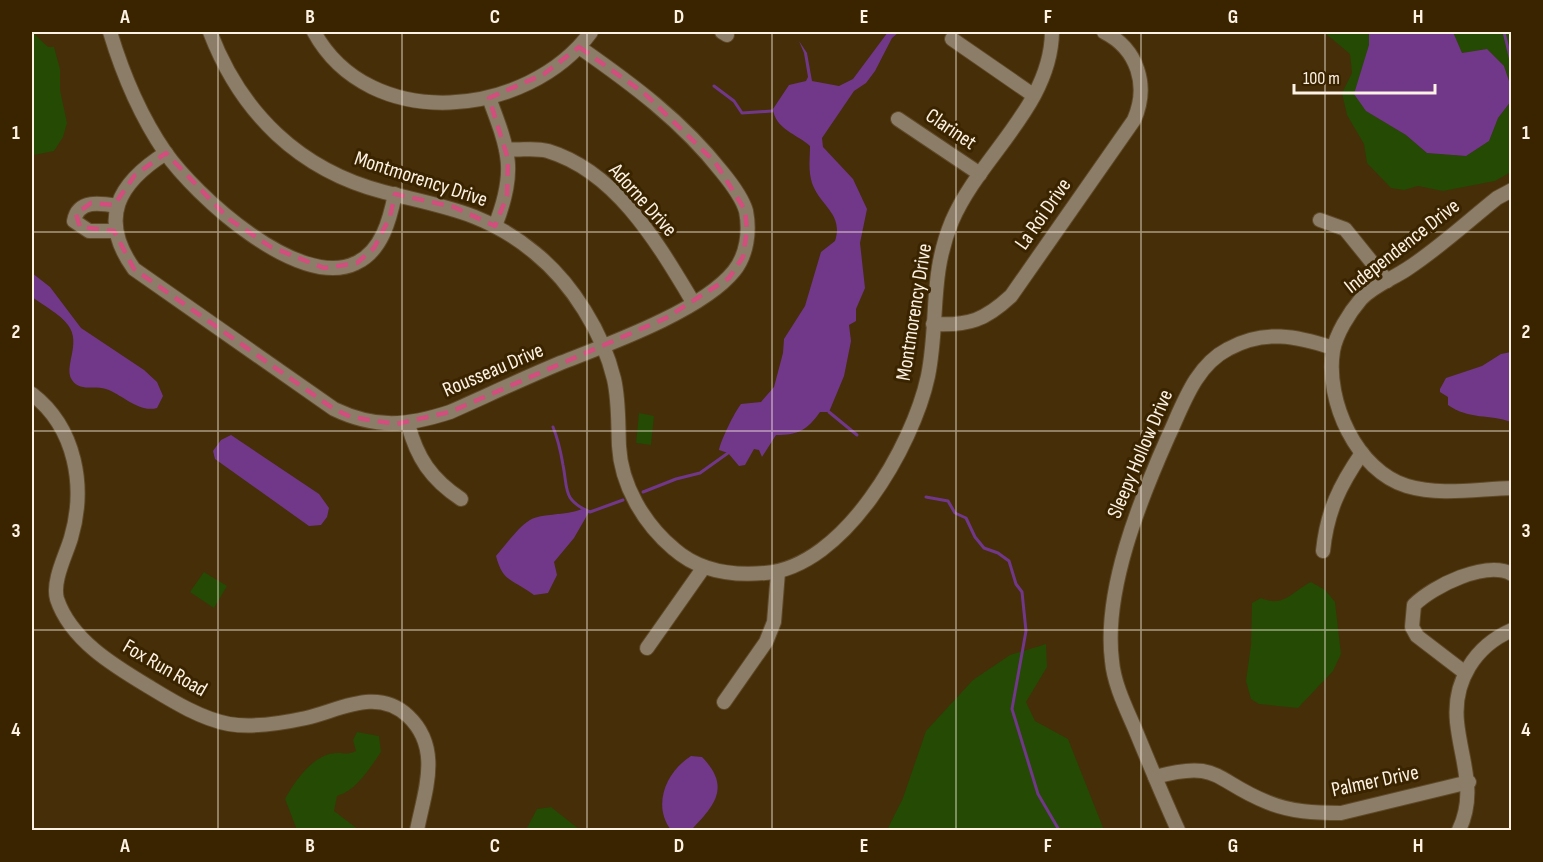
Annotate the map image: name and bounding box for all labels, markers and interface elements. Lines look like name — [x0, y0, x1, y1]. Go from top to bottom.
text: A — [119, 5, 130, 29]
text: B — [305, 5, 315, 29]
text: C — [490, 5, 500, 29]
text: D — [674, 5, 684, 29]
text: E — [860, 5, 868, 29]
text: F — [1044, 5, 1052, 29]
text: G — [1228, 5, 1238, 29]
text: H — [1413, 5, 1423, 29]
scale bar — [1294, 57, 1435, 95]
text: 100 m — [1303, 68, 1340, 89]
street label: Clarinet — [921, 103, 981, 155]
text: 1 — [12, 121, 20, 145]
text: 1 — [1522, 121, 1530, 145]
street label: Montmorency Drive — [351, 146, 491, 212]
street label: Adorne Drive — [603, 158, 682, 242]
street label: La Roi Drive — [1009, 174, 1077, 254]
street label: Independence Drive — [1339, 193, 1465, 299]
street label: Montmorency Drive — [891, 242, 937, 382]
text: 2 — [12, 320, 20, 344]
text: 2 — [1522, 320, 1530, 344]
street label: Rousseau Drive — [439, 338, 547, 402]
street label: Sleepy Hollow Drive — [1102, 386, 1178, 522]
text: 3 — [12, 519, 21, 543]
text: 3 — [1522, 519, 1531, 543]
street label: Fox Run Road — [118, 634, 212, 702]
text: 4 — [11, 718, 21, 742]
text: 4 — [1521, 718, 1531, 742]
street label: Palmer Drive — [1329, 760, 1421, 802]
text: A — [119, 834, 130, 858]
text: B — [305, 834, 315, 858]
text: C — [490, 834, 500, 858]
text: D — [674, 834, 684, 858]
text: E — [860, 834, 868, 858]
text: F — [1044, 834, 1052, 858]
text: G — [1228, 834, 1238, 858]
text: H — [1413, 834, 1423, 858]

